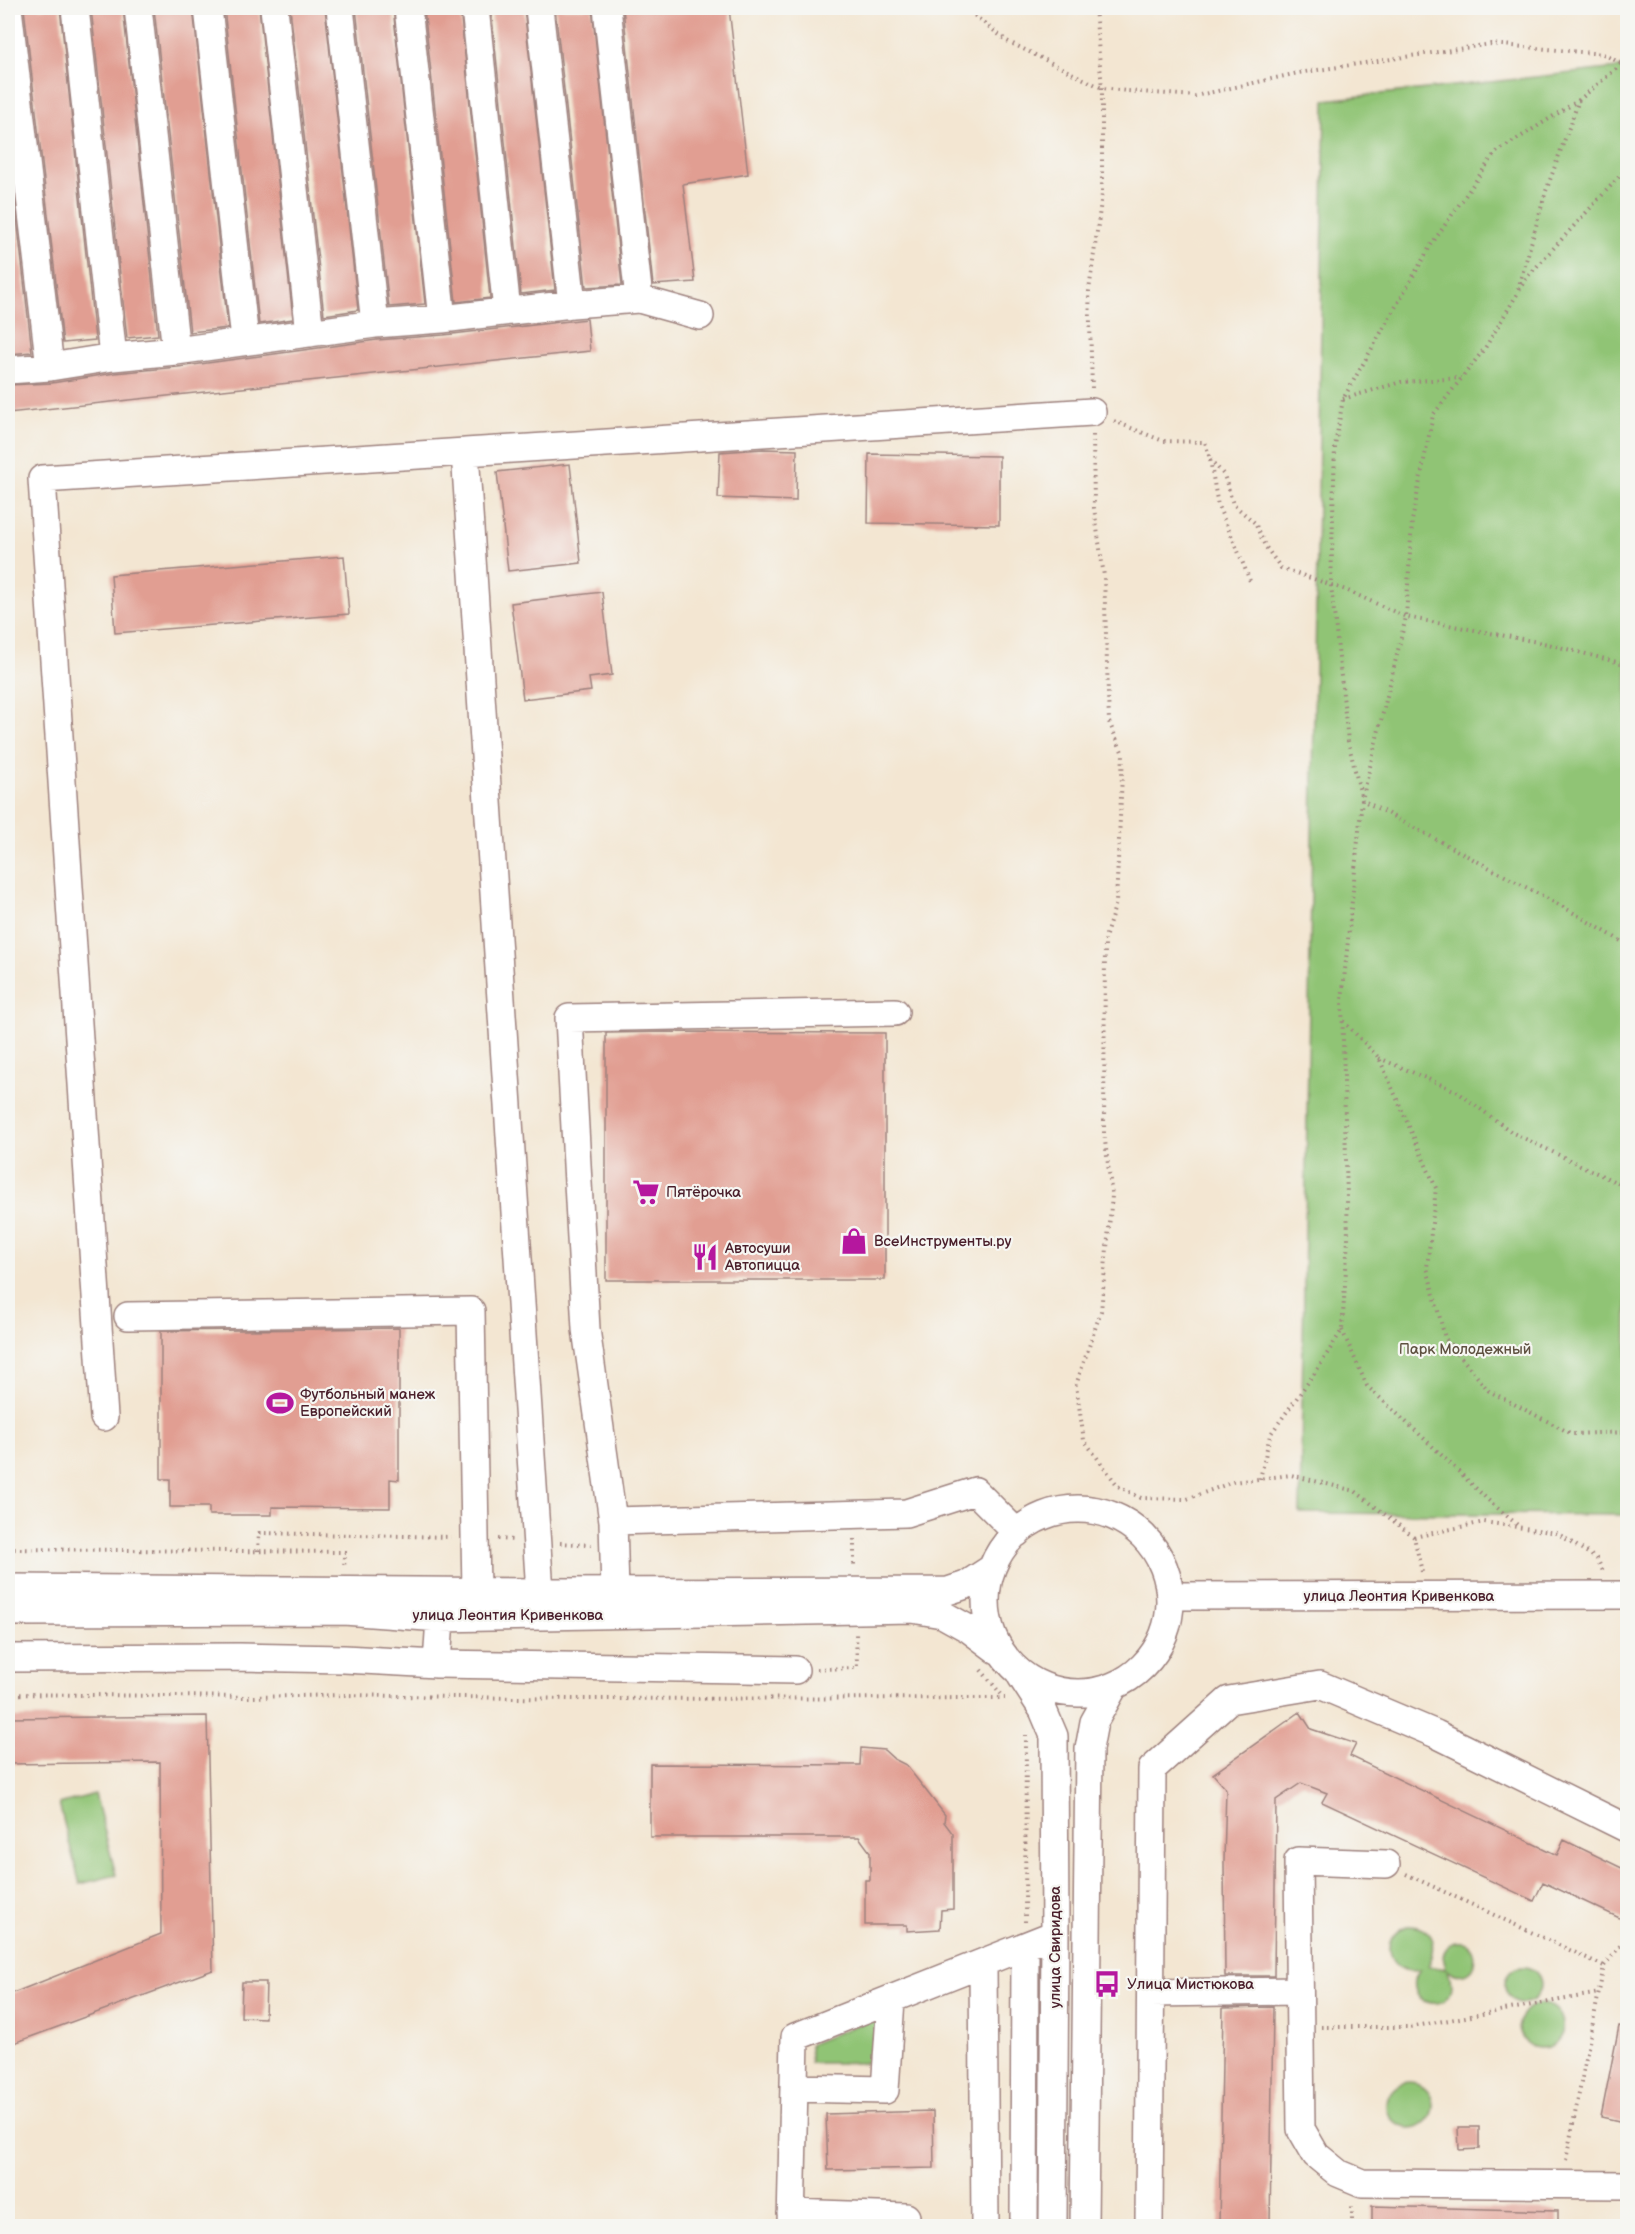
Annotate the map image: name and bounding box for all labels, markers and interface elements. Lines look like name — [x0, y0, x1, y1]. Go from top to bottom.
supermarket icon: Пятёрочка — [631, 1177, 661, 1207]
place label: Пятёрочка — [666, 1183, 741, 1202]
shop icon: ВсеИнструменты.ру — [839, 1226, 869, 1256]
place label: ВсеИнструменты.ру — [874, 1232, 1011, 1251]
place label: Автосуши Автопицца — [724, 1239, 800, 1275]
restaurant icon: Автосуши Автопицца — [690, 1242, 720, 1272]
park label: Парк Молодежный — [1399, 1340, 1531, 1359]
place label: Футбольный манеж Европейский — [300, 1385, 436, 1421]
sports icon: Футбольный манеж Европейский — [265, 1388, 295, 1418]
street label: улица Леонтия Кривенкова — [1304, 1587, 1495, 1606]
street label: улица Леонтия Кривенкова — [413, 1606, 604, 1625]
street label: улица Свиридова — [1046, 1886, 1065, 2008]
bus stop icon: Улица Мистюкова — [1092, 1969, 1122, 1999]
place label: Улица Мистюкова — [1127, 1975, 1254, 1994]

